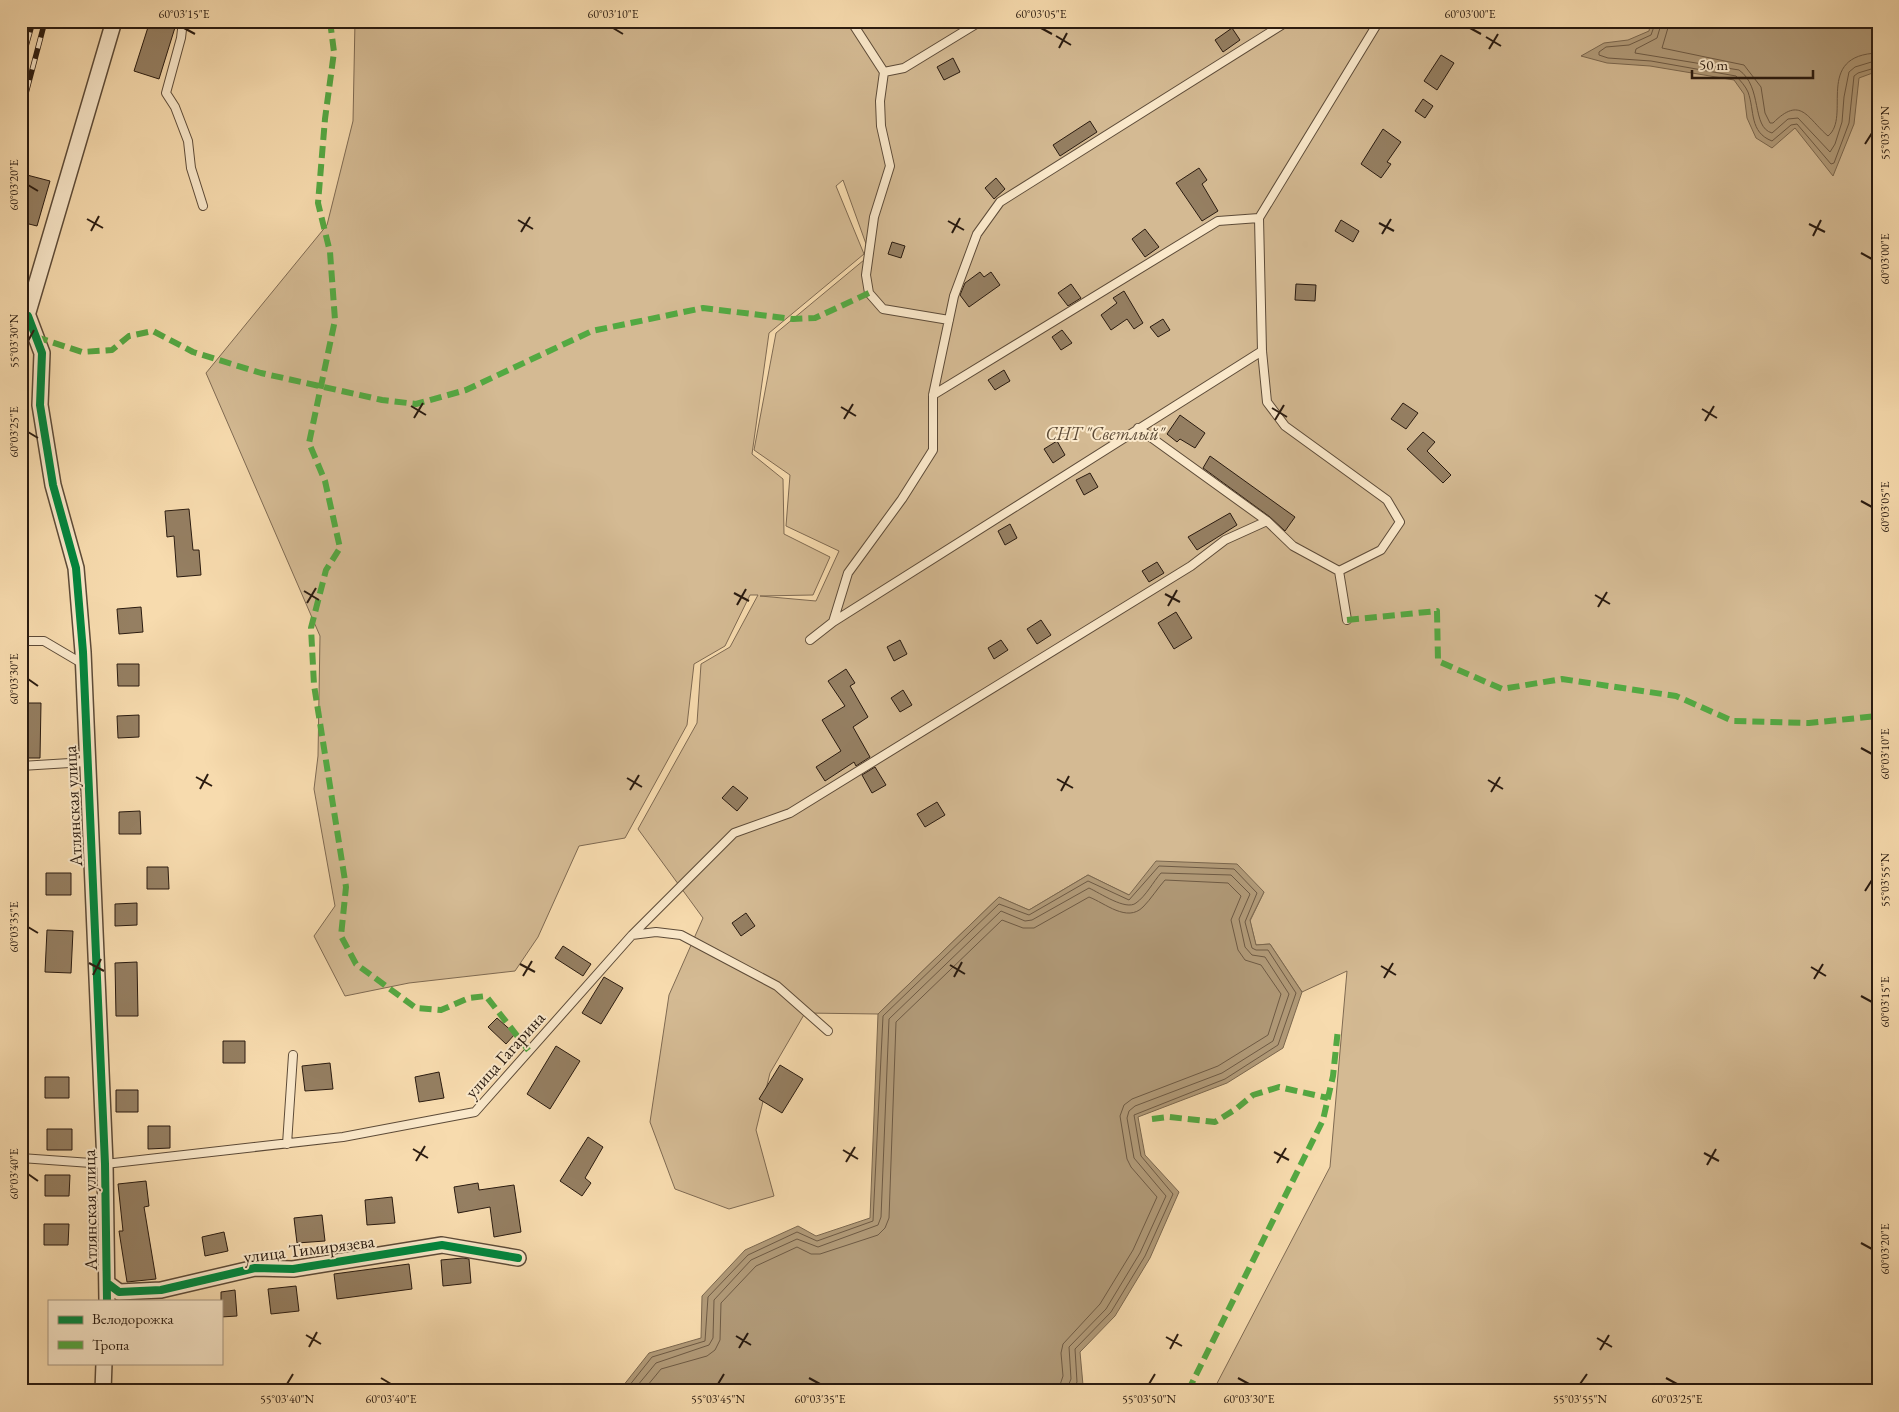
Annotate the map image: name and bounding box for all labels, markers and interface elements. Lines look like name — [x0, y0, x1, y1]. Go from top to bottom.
text: 60°03'15"E — [158, 6, 210, 22]
text: 60°03'10"E — [587, 6, 639, 22]
text: 60°03'05"E — [1015, 6, 1067, 22]
text: 60°03'00"E — [1444, 6, 1496, 22]
scale bar — [1692, 48, 1813, 80]
text: 50 m — [1699, 55, 1728, 74]
text: 55°03'50"N — [1877, 106, 1893, 160]
text: 60°03'20"E — [6, 159, 22, 211]
text: 60°03'00"E — [1877, 233, 1893, 285]
text: 55°03'30"N — [6, 314, 22, 368]
text: 60°03'25"E — [6, 406, 22, 458]
park label: СНТ "Светлый" — [1045, 422, 1167, 445]
text: 60°03'05"E — [1877, 481, 1893, 533]
text: 60°03'30"E — [6, 653, 22, 705]
text: 60°03'10"E — [1877, 728, 1893, 780]
street label: Атлянская улица — [58, 744, 87, 868]
text: 55°03'55"N — [1877, 853, 1893, 907]
text: 60°03'35"E — [6, 901, 22, 953]
text: 60°03'15"E — [1877, 976, 1893, 1028]
street label: улица Гагарина — [460, 1006, 550, 1103]
text: 60°03'40"E — [6, 1148, 22, 1200]
street label: Атлянская улица — [77, 1148, 102, 1272]
text: 60°03'20"E — [1877, 1223, 1893, 1275]
street label: улица Тимирязева — [242, 1229, 377, 1268]
legend — [48, 1300, 222, 1364]
text: Велодорожка — [92, 1309, 173, 1328]
text: Тропа — [92, 1335, 129, 1354]
text: 55°03'40"N — [260, 1391, 314, 1407]
text: 60°03'40"E — [365, 1391, 417, 1407]
text: 55°03'45"N — [691, 1391, 745, 1407]
text: 60°03'35"E — [794, 1391, 846, 1407]
text: 55°03'50"N — [1122, 1391, 1176, 1407]
text: 60°03'30"E — [1223, 1391, 1275, 1407]
text: 55°03'55"N — [1553, 1391, 1607, 1407]
text: 60°03'25"E — [1651, 1391, 1703, 1407]

